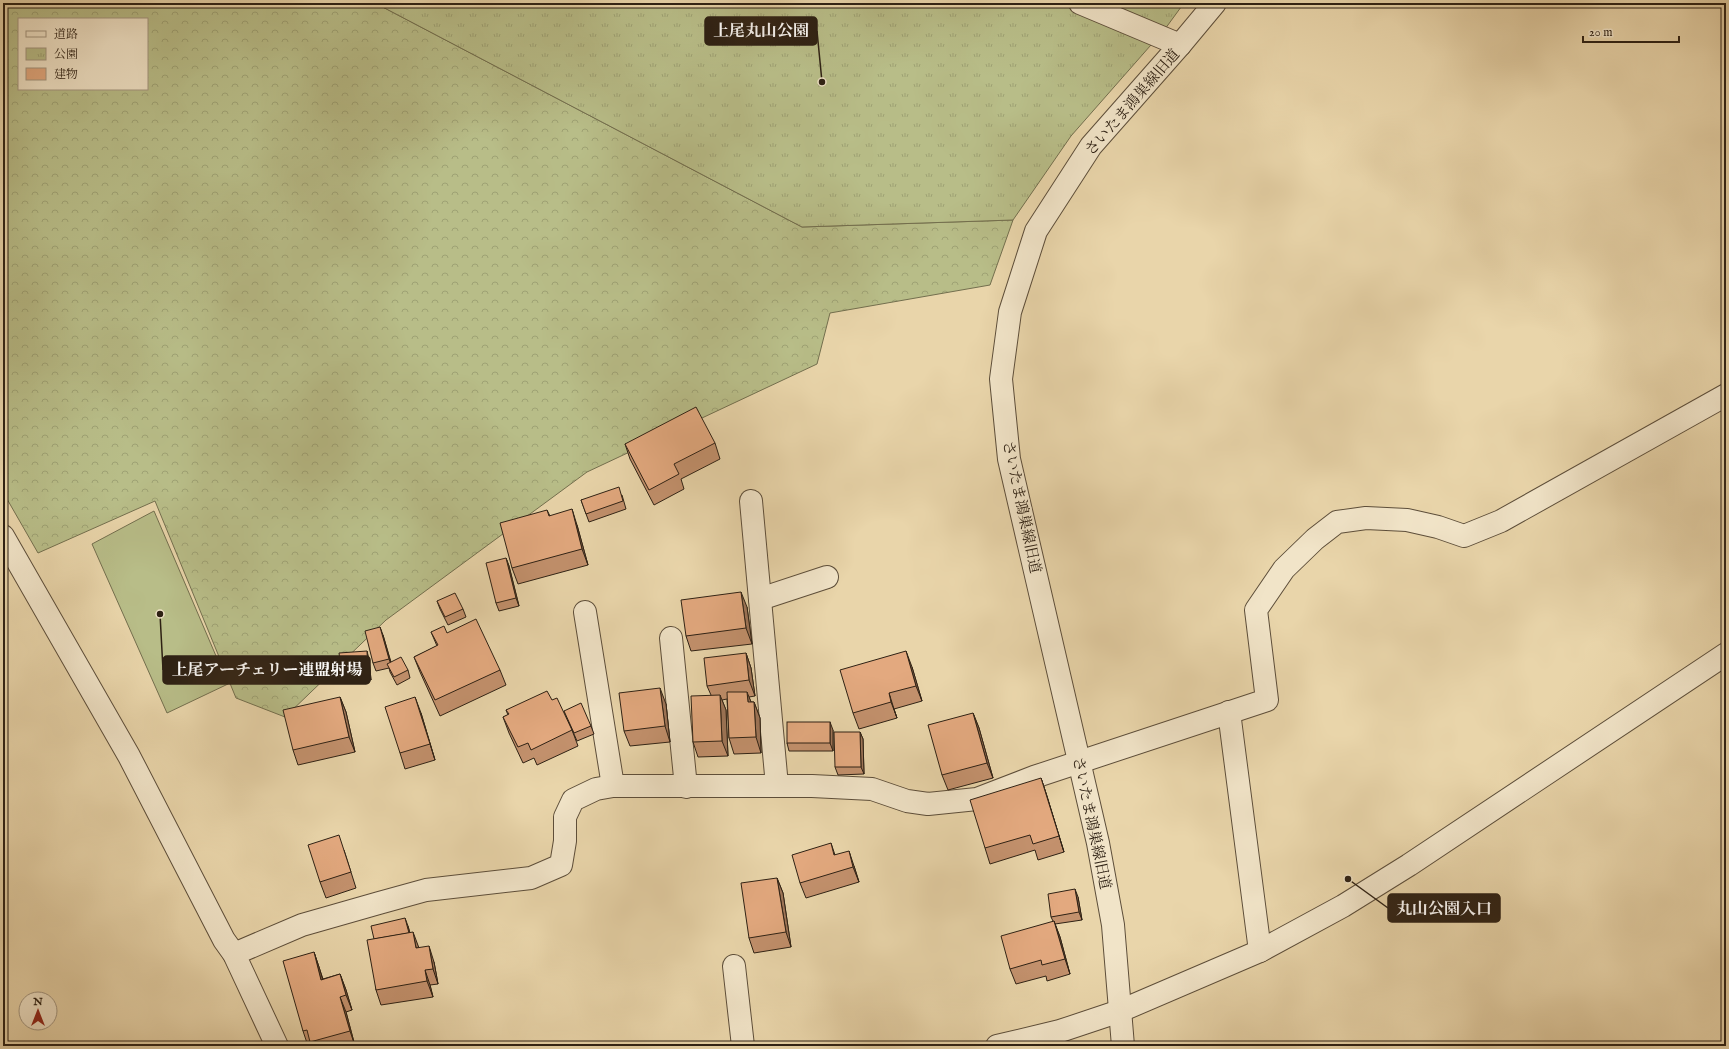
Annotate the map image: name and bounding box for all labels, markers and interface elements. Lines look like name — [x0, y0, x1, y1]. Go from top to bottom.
callout: 上尾丸山公園 — [705, 17, 817, 45]
legend — [18, 18, 148, 90]
scale bar — [1583, 18, 1679, 44]
text: 上尾丸山公園 — [713, 22, 809, 42]
text: 20 m — [1589, 25, 1612, 40]
text: 道路 — [54, 27, 78, 42]
street label: さいたま鴻巣線旧道 — [1081, 45, 1184, 160]
text: 公園 — [54, 47, 78, 62]
text: 建物 — [54, 67, 78, 82]
street label: さいたま鴻巣線旧道 — [998, 439, 1045, 575]
callout: 上尾アーチェリー連盟射場 — [163, 656, 370, 684]
text: 上尾アーチェリー連盟射場 — [171, 661, 363, 681]
street label: さいたま鴻巣線旧道 — [1068, 755, 1115, 891]
callout: 丸山公園入口 — [1388, 894, 1500, 922]
text: 丸山公園入口 — [1396, 900, 1492, 920]
north arrow — [18, 991, 58, 1031]
text: N — [32, 995, 43, 1009]

